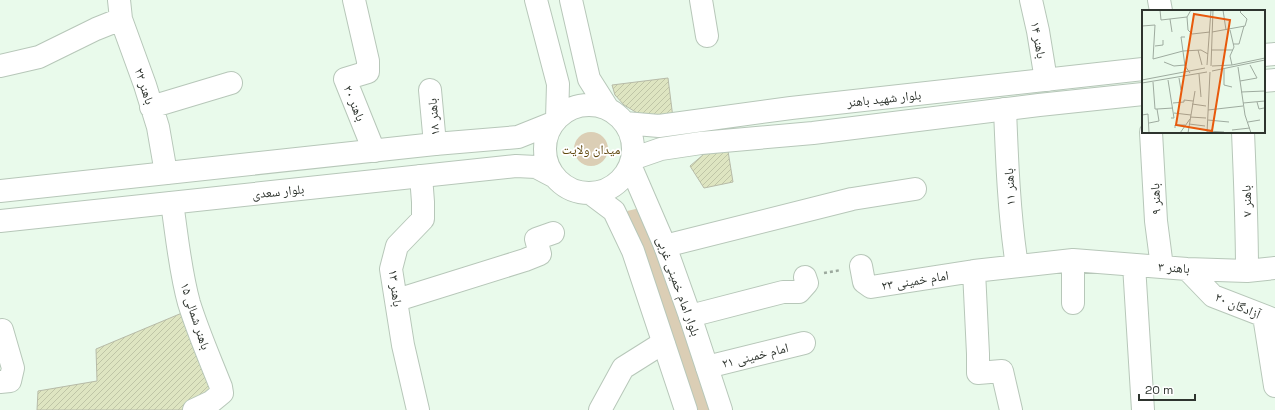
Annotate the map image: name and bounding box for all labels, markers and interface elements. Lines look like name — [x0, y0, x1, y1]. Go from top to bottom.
inset map — [1142, 10, 1265, 133]
street label: باهنر ۱۴ — [1027, 20, 1050, 60]
street label: باهنر ۲۲ — [131, 66, 158, 107]
street label: باهنر ۲۰ — [340, 83, 369, 124]
street label: بلوار شهید باهنر — [845, 86, 922, 111]
street label: باهنر ۱۸ — [423, 98, 444, 136]
park label: میدان ولایت — [562, 141, 620, 158]
street label: باهنر ۱۱ — [1000, 168, 1019, 206]
street label: بلوار سعدی — [251, 180, 305, 203]
street label: باهنر ۹ — [1146, 183, 1165, 215]
street label: باهنر ۷ — [1237, 185, 1256, 217]
street label: بلوار امام خمینی غربی — [653, 234, 704, 338]
street label: باهنر ۳ — [1158, 258, 1190, 277]
street label: امام خمینی ۲۳ — [880, 267, 950, 294]
street label: باهنر ۱۳ — [385, 268, 406, 308]
street label: باهنر شمالی ۱۵ — [177, 280, 214, 352]
street label: آزادگان ۲۰ — [1212, 288, 1264, 323]
street label: امام خمینی ۲۱ — [720, 339, 790, 372]
scale bar — [1139, 376, 1195, 402]
text: 20 m — [1145, 382, 1173, 398]

